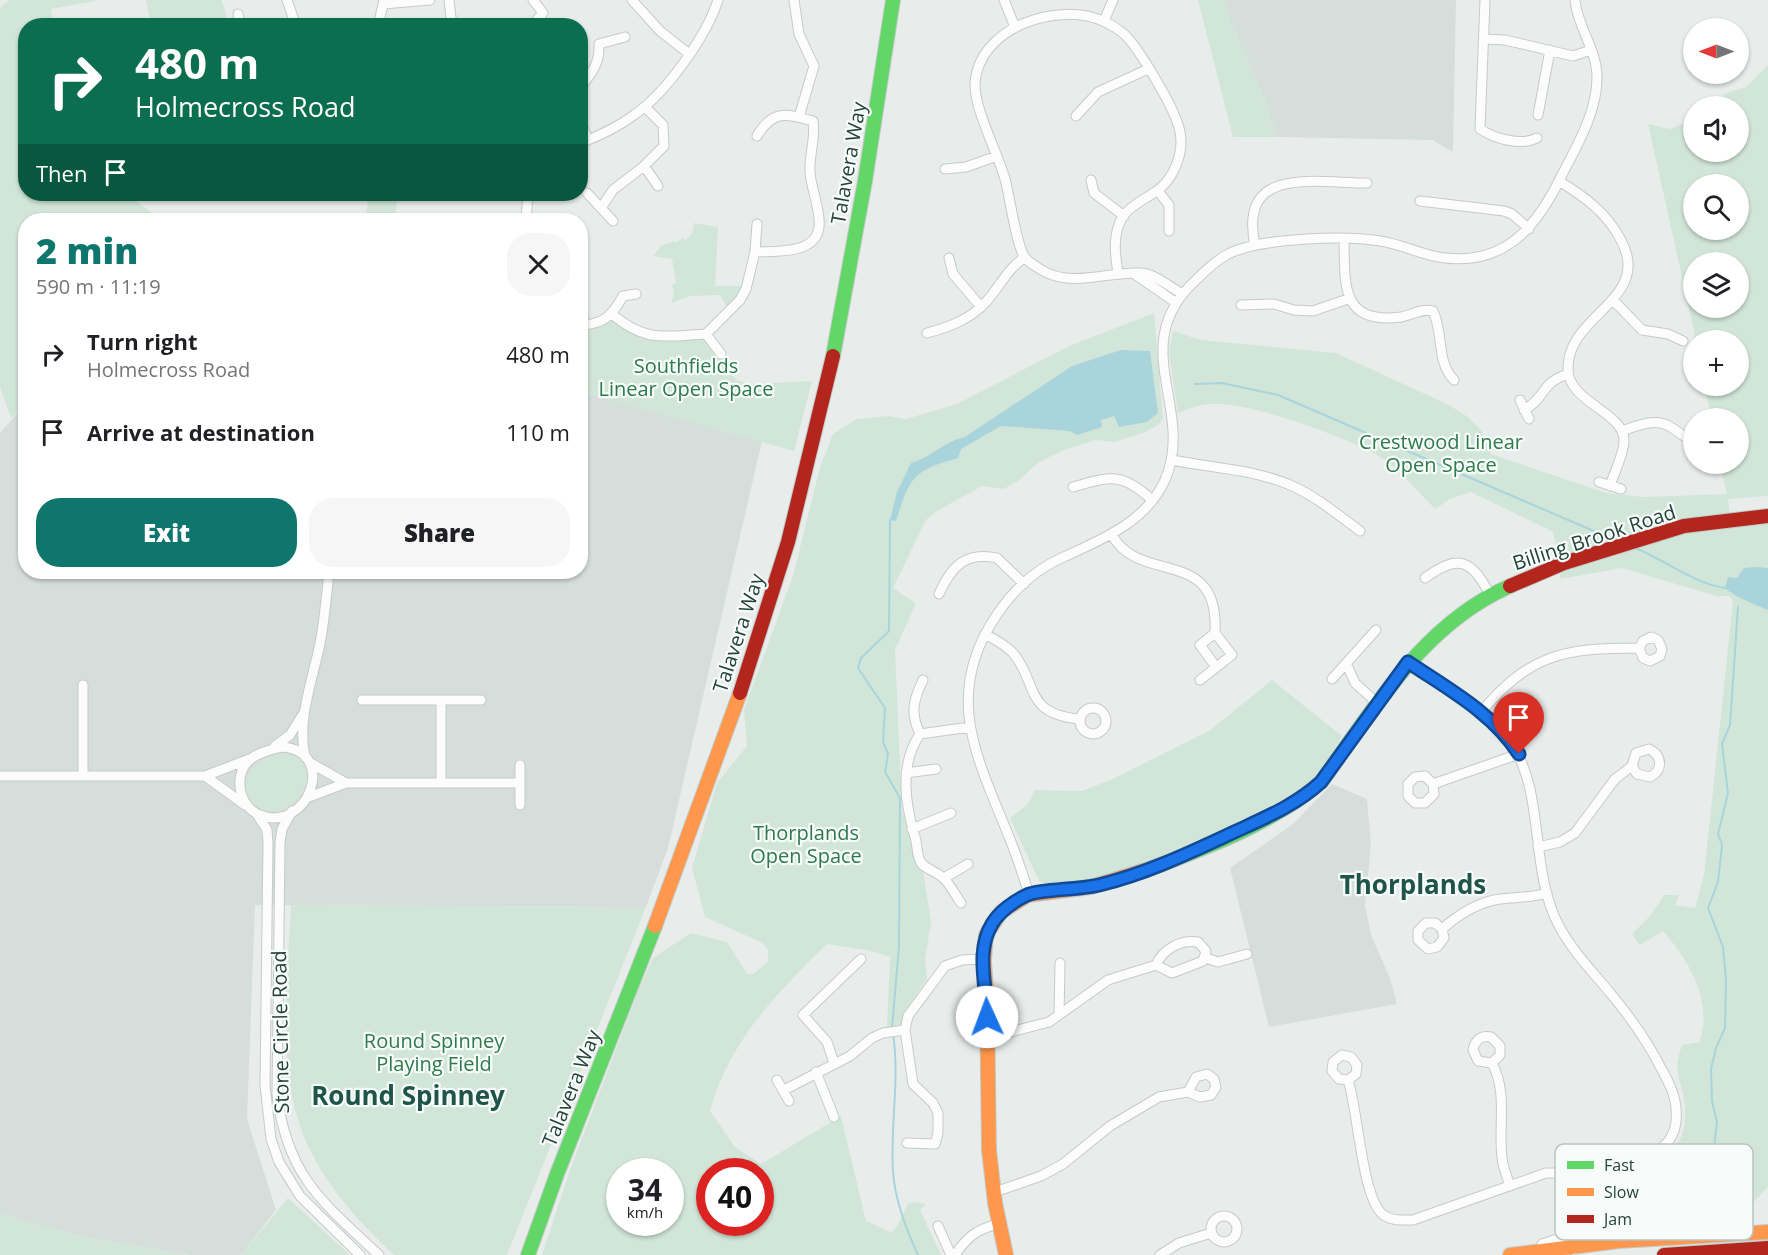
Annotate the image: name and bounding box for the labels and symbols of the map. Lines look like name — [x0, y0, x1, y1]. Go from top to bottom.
north arrow — [1683, 18, 1749, 84]
street label: Talavera Way — [824, 99, 872, 226]
park label: Southfields Linear Open Space — [598, 352, 774, 402]
park label: Crestwood Linear Open Space — [1359, 428, 1523, 478]
street label: Billing Brook Road — [1509, 498, 1679, 576]
street label: Talavera Way — [706, 569, 770, 696]
pin — [1493, 692, 1544, 754]
park label: Thorplands Open Space — [750, 819, 862, 869]
district label: Thorplands — [1340, 866, 1486, 902]
street label: Stone Circle Road — [265, 950, 295, 1114]
position arrow — [955, 985, 1019, 1049]
street label: Talavera Way — [535, 1025, 607, 1150]
park label: Round Spinney Playing Field — [364, 1027, 505, 1077]
district label: Round Spinney — [311, 1077, 505, 1113]
legend — [1555, 1144, 1753, 1240]
text: Fast — [1604, 1154, 1635, 1176]
speed limit sign: 40 — [696, 1158, 774, 1236]
text: Slow — [1604, 1181, 1639, 1203]
text: Jam — [1602, 1208, 1632, 1230]

